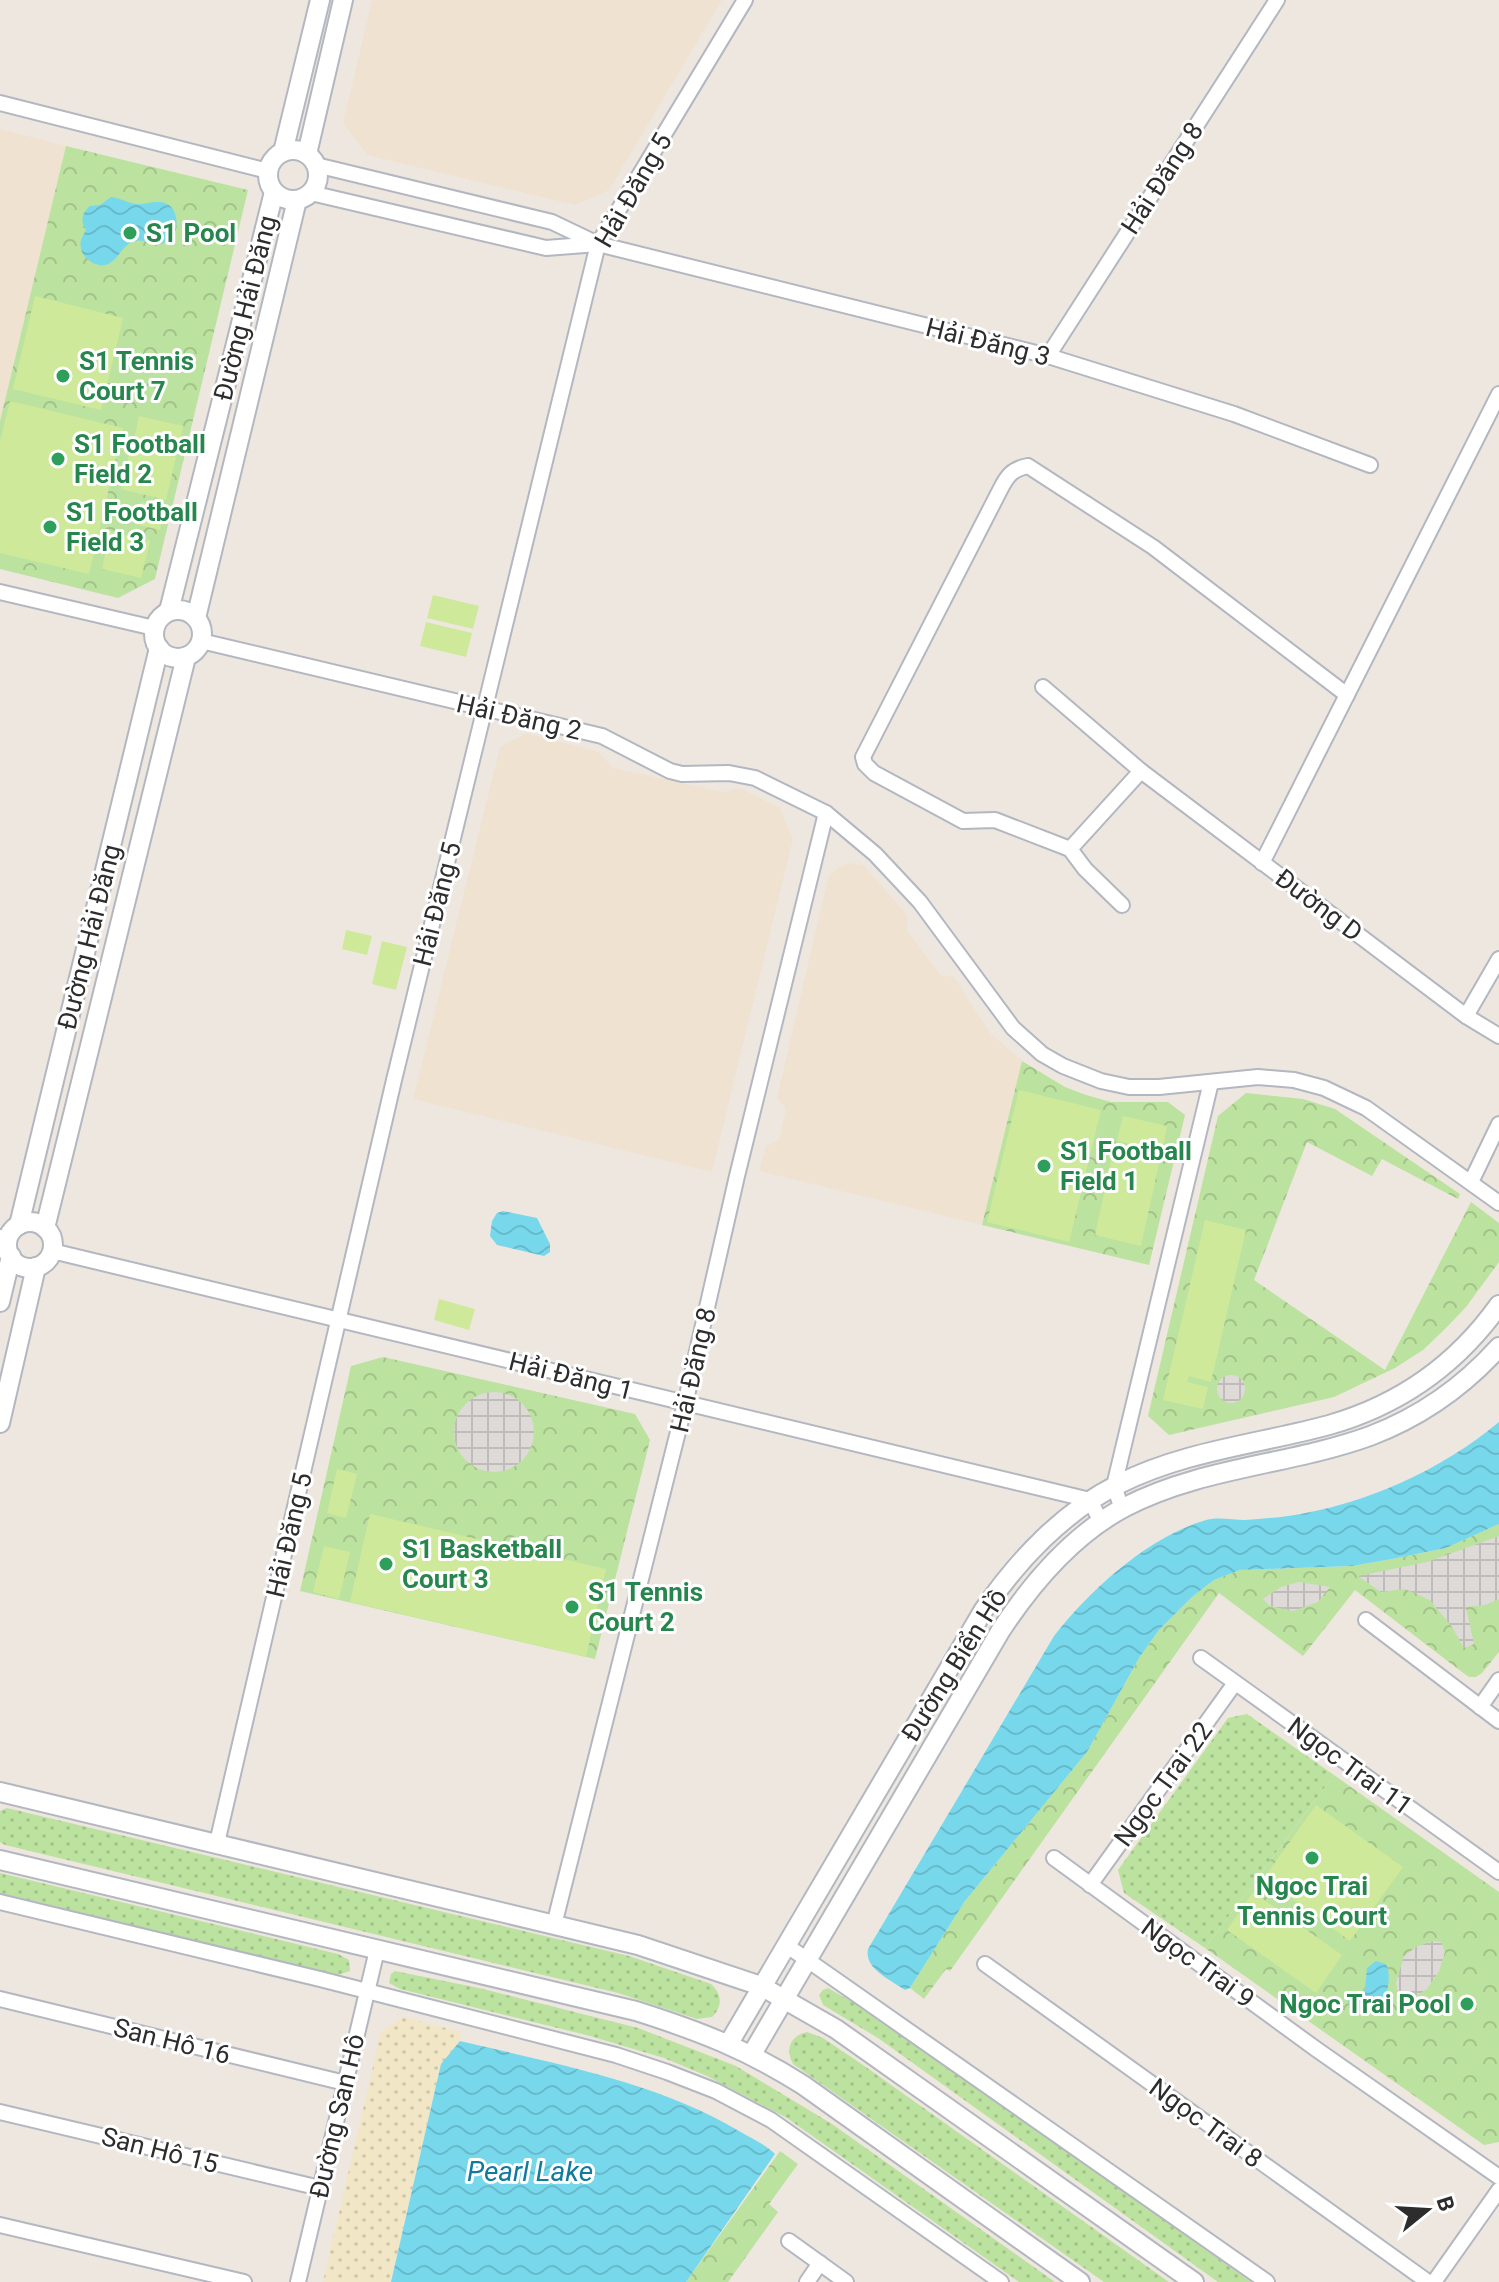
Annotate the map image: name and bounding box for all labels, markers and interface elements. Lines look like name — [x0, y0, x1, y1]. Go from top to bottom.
street label: Hải Đăng 8 — [1115, 117, 1209, 239]
street label: Hải Đăng 5 — [588, 127, 678, 253]
street label: Đường Hải Đăng — [207, 212, 283, 404]
place label: S1 Pool — [146, 218, 236, 248]
marker: S1 Pool — [121, 224, 139, 242]
street label: Hải Đăng 3 — [923, 312, 1053, 372]
place label: S1 Tennis Court 7 — [79, 346, 194, 406]
marker: S1 Tennis Court 7 — [54, 367, 72, 385]
place label: S1 Football Field 2 — [74, 429, 206, 489]
marker: S1 Football Field 2 — [49, 450, 67, 468]
place label: S1 Football Field 3 — [66, 497, 198, 557]
marker: S1 Football Field 3 — [41, 518, 59, 536]
street label: Hải Đăng 2 — [454, 688, 584, 746]
street label: Hải Đăng 5 — [407, 839, 467, 969]
street label: Đường Hải Đăng — [51, 841, 127, 1033]
street label: Đường D — [1270, 863, 1368, 947]
place label: S1 Football Field 1 — [1060, 1136, 1192, 1196]
marker: S1 Football Field 1 — [1035, 1157, 1053, 1175]
street label: Hải Đăng 8 — [664, 1305, 722, 1435]
street label: Hải Đăng 1 — [506, 1346, 636, 1406]
street label: Hải Đăng 5 — [260, 1470, 318, 1600]
place label: S1 Basketball Court 3 — [402, 1534, 562, 1594]
marker: S1 Basketball Court 3 — [377, 1555, 395, 1573]
place label: S1 Tennis Court 2 — [588, 1577, 703, 1637]
street label: Đường Biển Hồ — [895, 1583, 1013, 1747]
marker: S1 Tennis Court 2 — [563, 1598, 581, 1616]
street label: Ngọc Trai 11 — [1282, 1711, 1418, 1821]
street label: Ngọc Trai 22 — [1108, 1716, 1218, 1852]
marker: Ngoc Trai Tennis Court — [1303, 1849, 1321, 1867]
place label: Ngoc Trai Tennis Court — [1237, 1871, 1387, 1931]
street label: Ngọc Trai 9 — [1136, 1912, 1260, 2014]
place label: Ngoc Trai Pool — [1279, 1989, 1451, 2019]
marker: Ngoc Trai Pool — [1458, 1995, 1476, 2013]
street label: San Hô 16 — [110, 2012, 234, 2070]
street label: Đường San Hô — [304, 2031, 370, 2201]
street label: Ngọc Trai 8 — [1144, 2072, 1268, 2174]
street label: San Hô 15 — [98, 2121, 222, 2179]
water label: Pearl Lake — [467, 2155, 593, 2188]
north arrow — [1387, 2170, 1467, 2250]
text: B — [1431, 2193, 1460, 2215]

